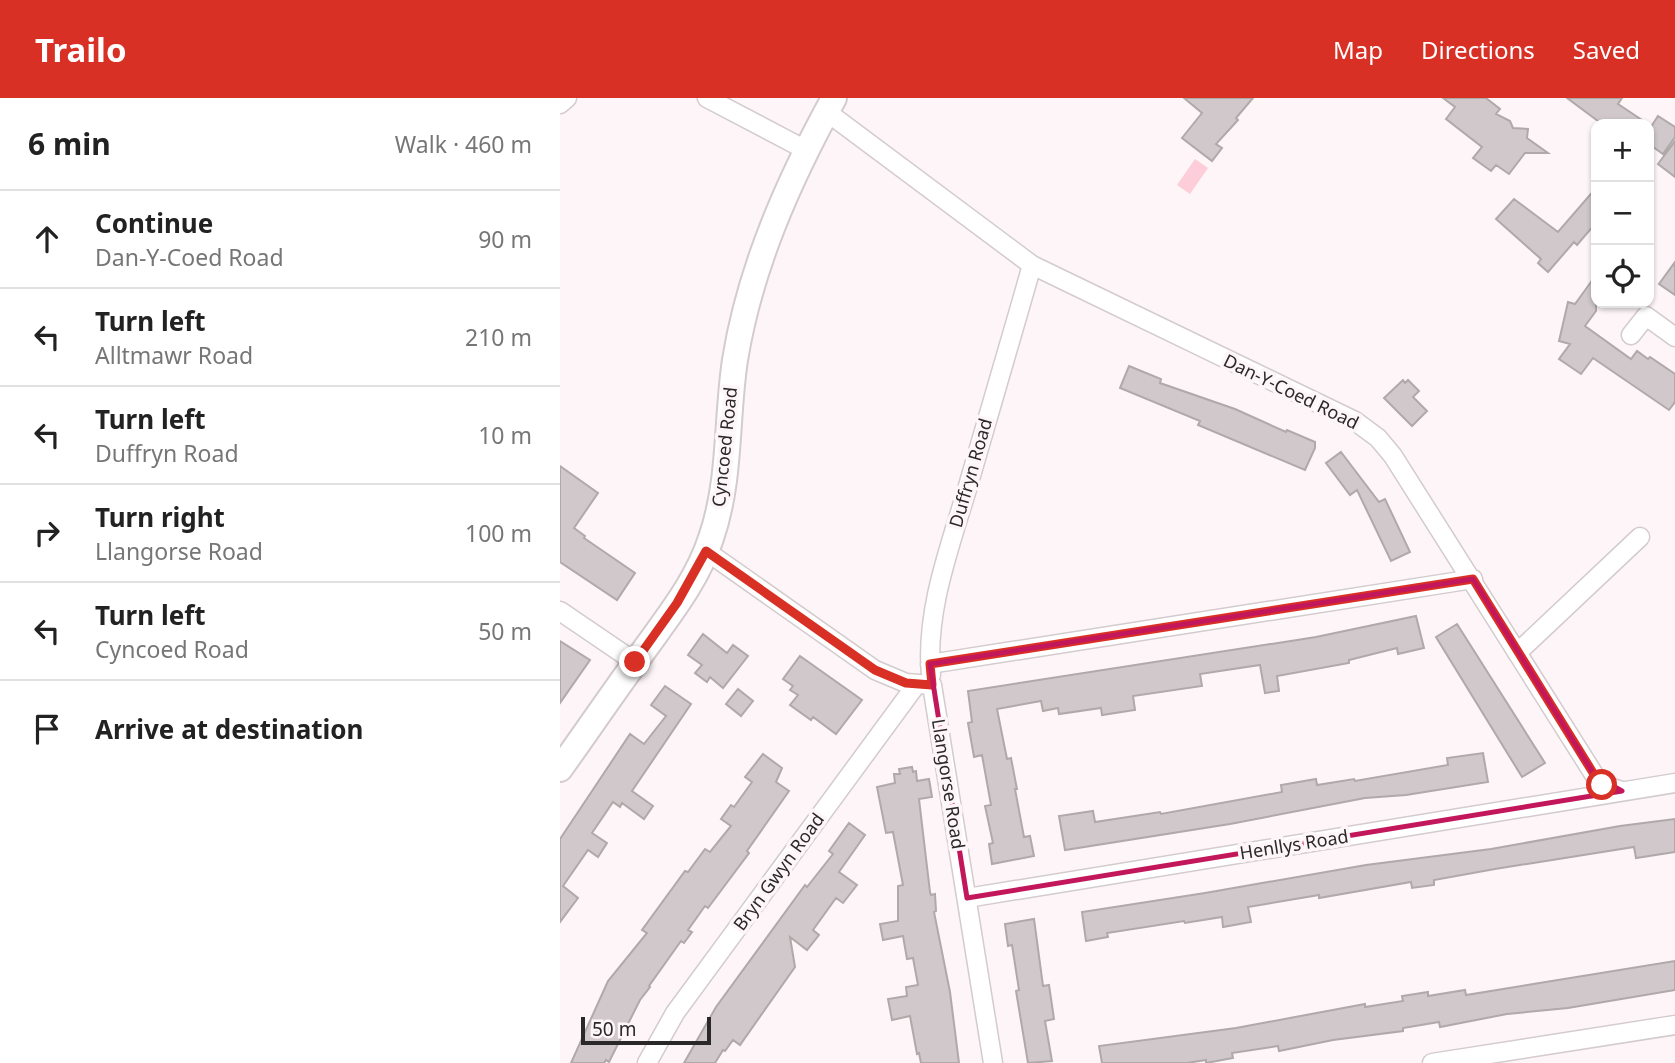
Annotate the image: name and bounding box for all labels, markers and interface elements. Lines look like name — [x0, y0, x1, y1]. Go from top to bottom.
text: Trailo — [35, 27, 127, 72]
text: Map — [1333, 33, 1383, 66]
text: Directions — [1421, 33, 1535, 66]
text: Saved — [1573, 33, 1640, 66]
map controls — [1591, 119, 1654, 308]
button: + — [1591, 119, 1654, 182]
text: 6 min — [28, 123, 111, 164]
text: Walk · 460 m — [395, 128, 532, 160]
button: − — [1591, 182, 1654, 245]
text: Continue — [95, 205, 213, 241]
icon: ahead — [28, 220, 66, 258]
text: 90 m — [478, 223, 532, 255]
text: Dan-Y-Coed Road — [95, 241, 284, 273]
button: locate — [1591, 245, 1654, 308]
text: Turn left — [95, 303, 206, 339]
icon: left — [28, 318, 66, 356]
text: 210 m — [465, 321, 532, 353]
text: Alltmawr Road — [95, 339, 253, 371]
street label: Dan-Y-Coed Road — [1220, 348, 1363, 434]
street label: Cyncoed Road — [706, 386, 742, 508]
text: Turn left — [95, 401, 206, 437]
street label: Duffryn Road — [943, 415, 997, 530]
icon: left — [28, 416, 66, 454]
text: 10 m — [478, 419, 532, 451]
text: Duffryn Road — [95, 437, 239, 469]
text: Turn right — [95, 499, 225, 535]
icon: right — [28, 514, 66, 552]
text: 100 m — [465, 517, 532, 549]
text: Llangorse Road — [95, 535, 263, 567]
text: Turn left — [95, 597, 206, 633]
icon: left — [28, 612, 66, 650]
text: 50 m — [478, 615, 532, 647]
text: Cyncoed Road — [95, 633, 249, 665]
route end — [619, 646, 650, 677]
icon: arrive — [28, 710, 66, 748]
text: Arrive at destination — [95, 711, 364, 747]
street label: Llangorse Road — [927, 717, 971, 851]
route start — [1586, 769, 1617, 800]
street label: Bryn Gwyn Road — [727, 808, 829, 935]
street label: Henllys Road — [1238, 824, 1350, 864]
scale bar — [581, 1014, 710, 1046]
text: 50 m — [592, 1016, 636, 1042]

